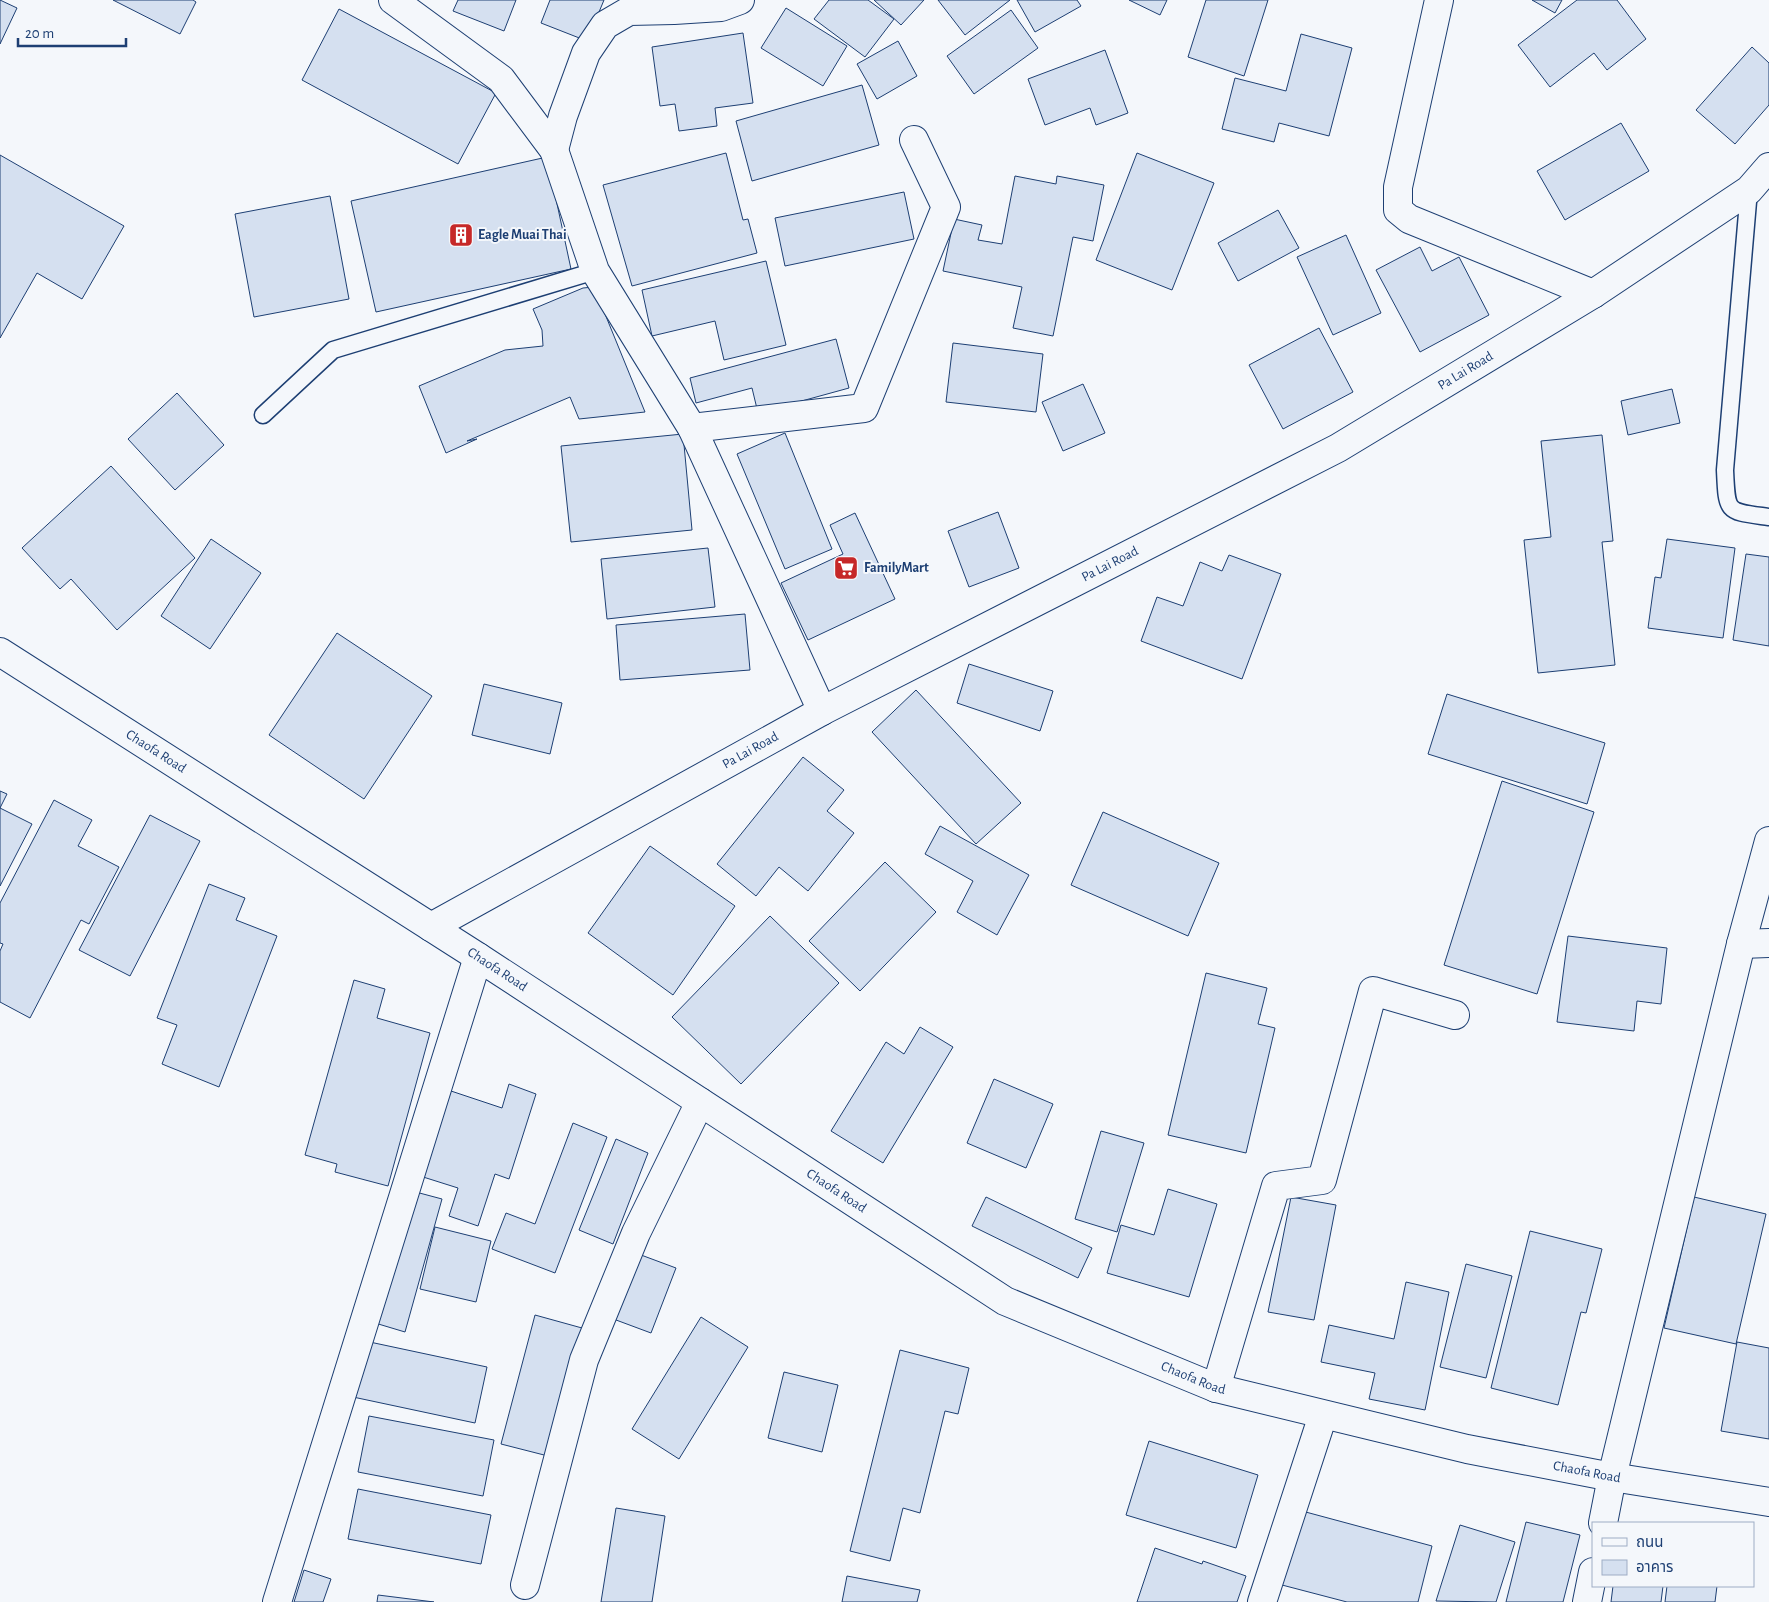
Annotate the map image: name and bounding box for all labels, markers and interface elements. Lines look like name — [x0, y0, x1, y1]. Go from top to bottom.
scale bar — [18, 15, 125, 47]
text: 20 m — [25, 26, 54, 41]
building icon: Eagle Muai Thai — [448, 222, 474, 248]
place label: Eagle Muai Thai — [478, 228, 567, 242]
street label: Pa Lai Road — [1436, 349, 1496, 393]
street label: Pa Lai Road — [1079, 544, 1141, 584]
supermarket icon: FamilyMart — [833, 555, 859, 581]
place label: FamilyMart — [864, 561, 929, 575]
street label: Chaofa Road — [123, 727, 189, 776]
street label: Pa Lai Road — [720, 729, 781, 772]
street label: Chaofa Road — [465, 945, 530, 994]
street label: Chaofa Road — [804, 1166, 869, 1215]
street label: Chaofa Road — [1159, 1359, 1227, 1397]
street label: Chaofa Road — [1552, 1459, 1622, 1485]
legend — [1592, 1522, 1754, 1587]
text: ถนน — [1636, 1535, 1663, 1550]
text: อาคาร — [1636, 1560, 1673, 1575]

